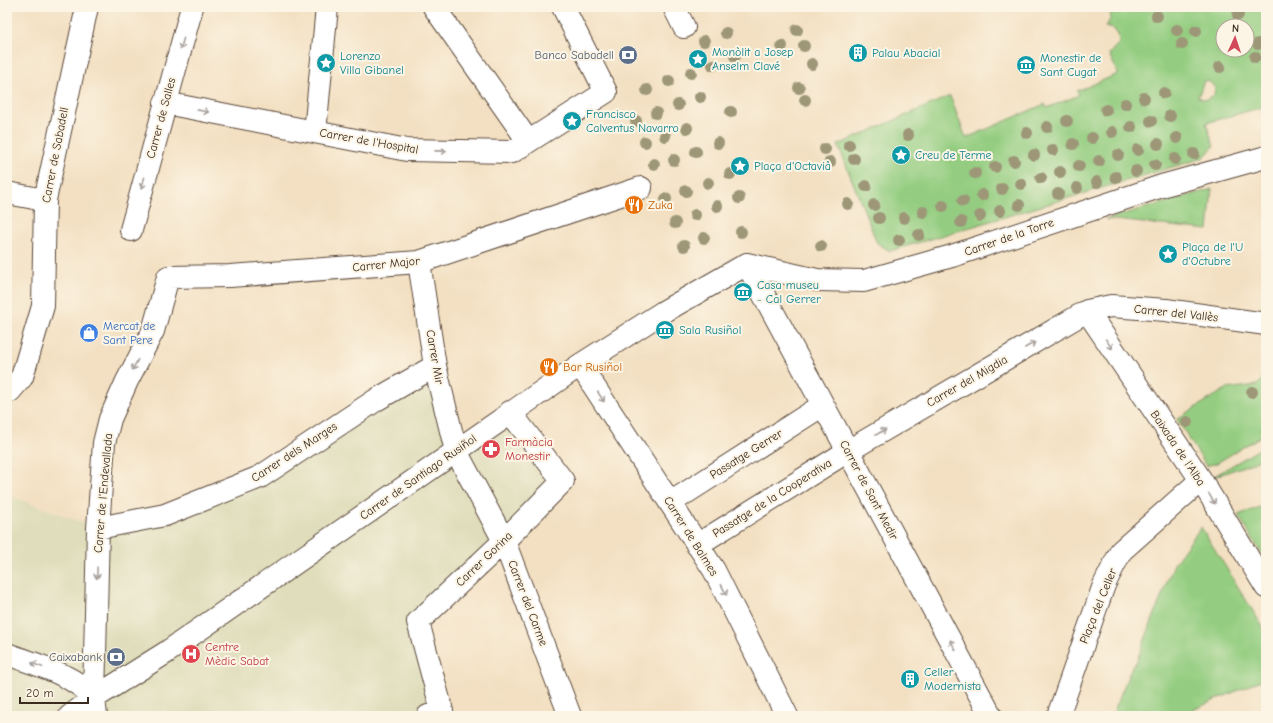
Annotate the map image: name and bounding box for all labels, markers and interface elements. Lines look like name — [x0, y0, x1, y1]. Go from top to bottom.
north arrow — [1215, 18, 1255, 58]
text: N — [1232, 22, 1239, 35]
one-way arrow — [177, 38, 185, 51]
building icon: Palau Abacial — [847, 42, 869, 64]
bank icon: Banco Sabadell — [617, 44, 639, 66]
place label: Monòlit a Josep Anselm Clavé — [712, 45, 793, 73]
place label: Palau Abacial — [872, 46, 940, 60]
place label: Banco Sabadell — [535, 48, 614, 62]
place icon: Monòlit a Josep Anselm Clavé — [687, 48, 709, 70]
place label: Lorenzo Villa Gibanel — [340, 49, 404, 77]
place label: Monestir de Sant Cugat — [1040, 51, 1101, 79]
place icon: Lorenzo Villa Gibanel — [315, 52, 337, 74]
museum icon: Monestir de Sant Cugat — [1015, 54, 1037, 76]
street label: Carrer de Salles — [143, 76, 179, 160]
street label: Carrer de Sabadell — [39, 106, 71, 204]
one-way arrow — [196, 107, 209, 115]
place label: Francisco Calventus Navarro — [586, 107, 679, 135]
place icon: Francisco Calventus Navarro — [561, 110, 583, 132]
street label: Carrer de l'Hospital — [319, 125, 419, 157]
place icon: Creu de Terme — [890, 144, 912, 166]
one-way arrow — [434, 147, 447, 155]
place label: Creu de Terme — [915, 148, 991, 162]
place icon: Plaça d'Octavià — [729, 155, 751, 177]
place label: Plaça d'Octavià — [754, 159, 831, 173]
one-way arrow — [139, 177, 146, 190]
restaurant icon: Zuka — [623, 194, 645, 216]
place label: Zuka — [648, 198, 673, 212]
street label: Carrer de la Torre — [962, 215, 1056, 259]
place label: Plaça de l'U d'Octubre — [1182, 240, 1243, 268]
place icon: Plaça de l'U d'Octubre — [1157, 243, 1179, 265]
street label: Carrer Major — [352, 253, 421, 275]
place label: Casa museu - Cal Gerrer — [757, 278, 821, 306]
museum icon: Casa museu - Cal Gerrer — [732, 281, 754, 303]
street label: Carrer del Vallès — [1133, 302, 1219, 324]
place label: Mercat de Sant Pere — [103, 319, 155, 347]
museum icon: Sala Rusiñol — [654, 319, 676, 341]
shop icon: Mercat de Sant Pere — [78, 322, 100, 344]
place label: Sala Rusiñol — [679, 323, 741, 337]
street label: Carrer Mir — [423, 329, 447, 386]
one-way arrow — [1105, 338, 1113, 350]
one-way arrow — [1024, 340, 1036, 348]
street label: Carrer del Migdia — [924, 352, 1010, 410]
restaurant icon: Bar Rusiñol — [538, 356, 560, 378]
one-way arrow — [131, 359, 139, 371]
place label: Bar Rusiñol — [563, 360, 622, 374]
one-way arrow — [597, 391, 605, 402]
street label: Baixada de l'Alba — [1148, 408, 1208, 488]
street label: Carrer dels Marges — [248, 419, 340, 485]
street label: Passatge Gerrer — [707, 426, 785, 482]
one-way arrow — [875, 427, 887, 435]
street label: Carrer de Santiago Rusiñol — [357, 431, 479, 523]
street label: Carrer de l'Endevallada — [91, 433, 115, 553]
place label: Farmàcia Monestir — [505, 435, 553, 463]
pharmacy icon: Farmàcia Monestir — [480, 438, 502, 460]
street label: Carrer de Sant Medir — [837, 438, 901, 542]
street label: Passatge de la Cooperativa — [710, 456, 834, 540]
one-way arrow — [1208, 493, 1216, 505]
street label: Carrer de Balmes — [661, 494, 721, 578]
street label: Carrer Gorina — [453, 529, 515, 589]
street label: Carrer del Carme — [505, 558, 551, 648]
one-way arrow — [93, 566, 101, 579]
street label: Plaça del Celler — [1077, 566, 1120, 646]
one-way arrow — [721, 584, 728, 596]
one-way arrow — [948, 639, 956, 651]
place label: Centre Mèdic Sabat — [205, 640, 269, 668]
hospital icon: Centre Mèdic Sabat — [180, 643, 202, 665]
bank icon: Caixabank — [105, 646, 127, 668]
place label: Caixabank — [49, 650, 102, 664]
one-way arrow — [31, 660, 43, 668]
place label: Celler Modernista — [924, 665, 981, 693]
building icon: Celler Modernista — [899, 668, 921, 690]
scale bar — [20, 679, 88, 705]
text: 20 m — [26, 686, 54, 700]

